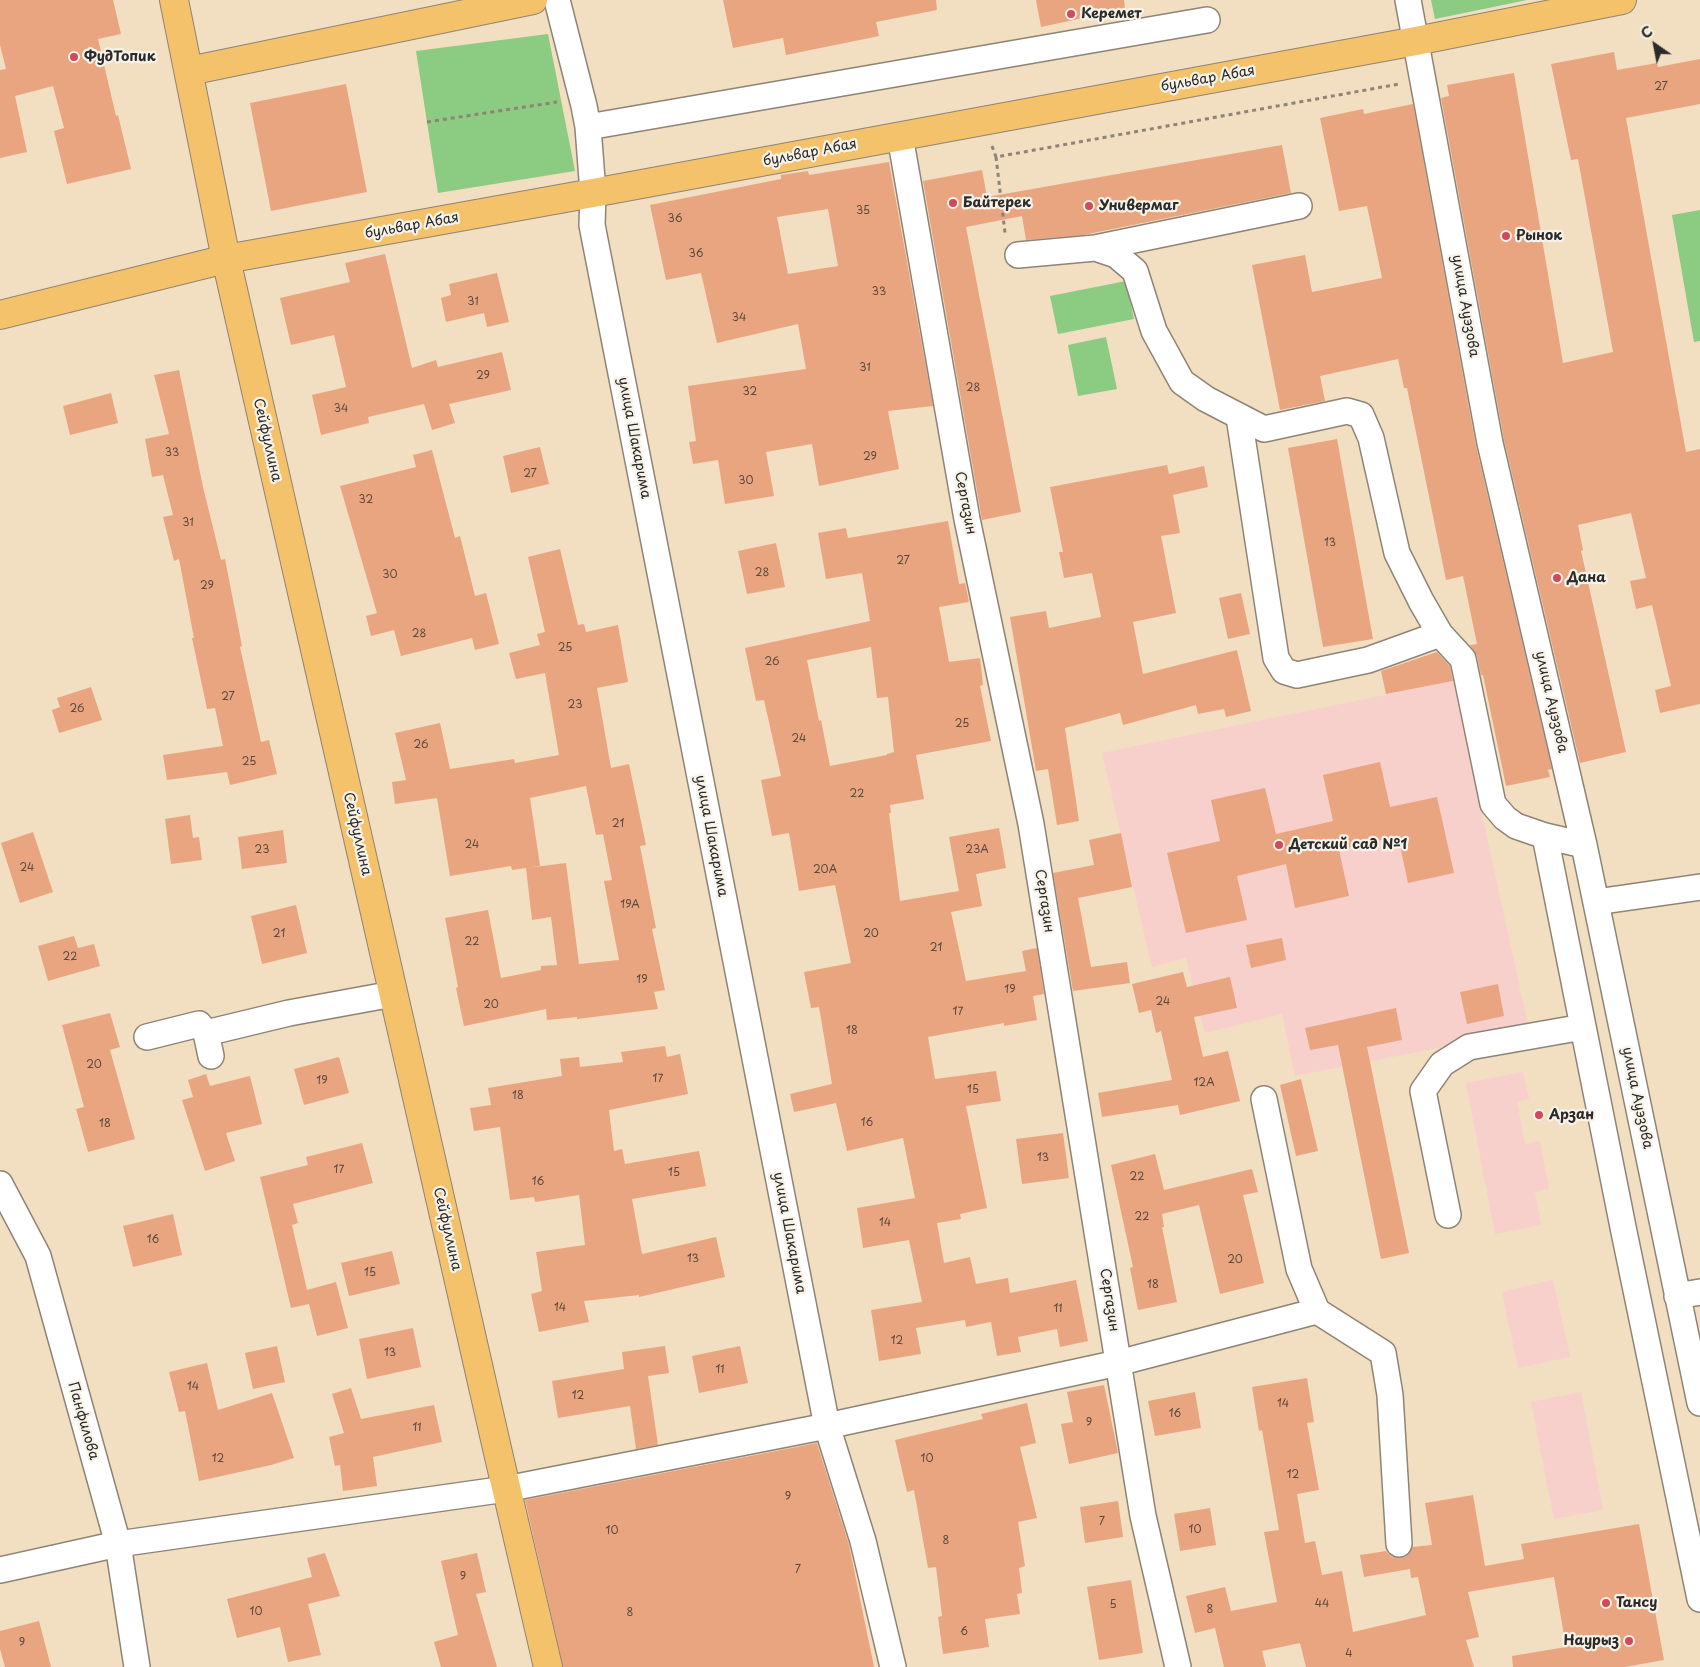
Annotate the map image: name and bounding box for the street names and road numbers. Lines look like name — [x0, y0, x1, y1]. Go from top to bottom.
street label: бульвар Абая — [1160, 62, 1256, 96]
street label: бульвар Абая — [762, 136, 858, 170]
street label: бульвар Абая — [364, 209, 460, 243]
street label: улица Ауэзова — [1448, 253, 1482, 359]
street label: улица Шакарима — [614, 376, 654, 500]
street label: Сейфуллина — [249, 397, 285, 483]
street label: Сергазин — [951, 470, 979, 536]
street label: улица Ауэзова — [1531, 650, 1571, 754]
street label: улица Шакарима — [691, 774, 731, 898]
street label: Сейфуллина — [339, 791, 375, 877]
street label: Сергазин — [1031, 868, 1057, 934]
street label: улица Ауэзова — [1618, 1045, 1656, 1151]
street label: улица Шакарима — [769, 1171, 809, 1295]
street label: Сейфуллина — [429, 1186, 465, 1272]
street label: Сергазин — [1096, 1267, 1122, 1333]
street label: Панфилова — [64, 1380, 102, 1462]

